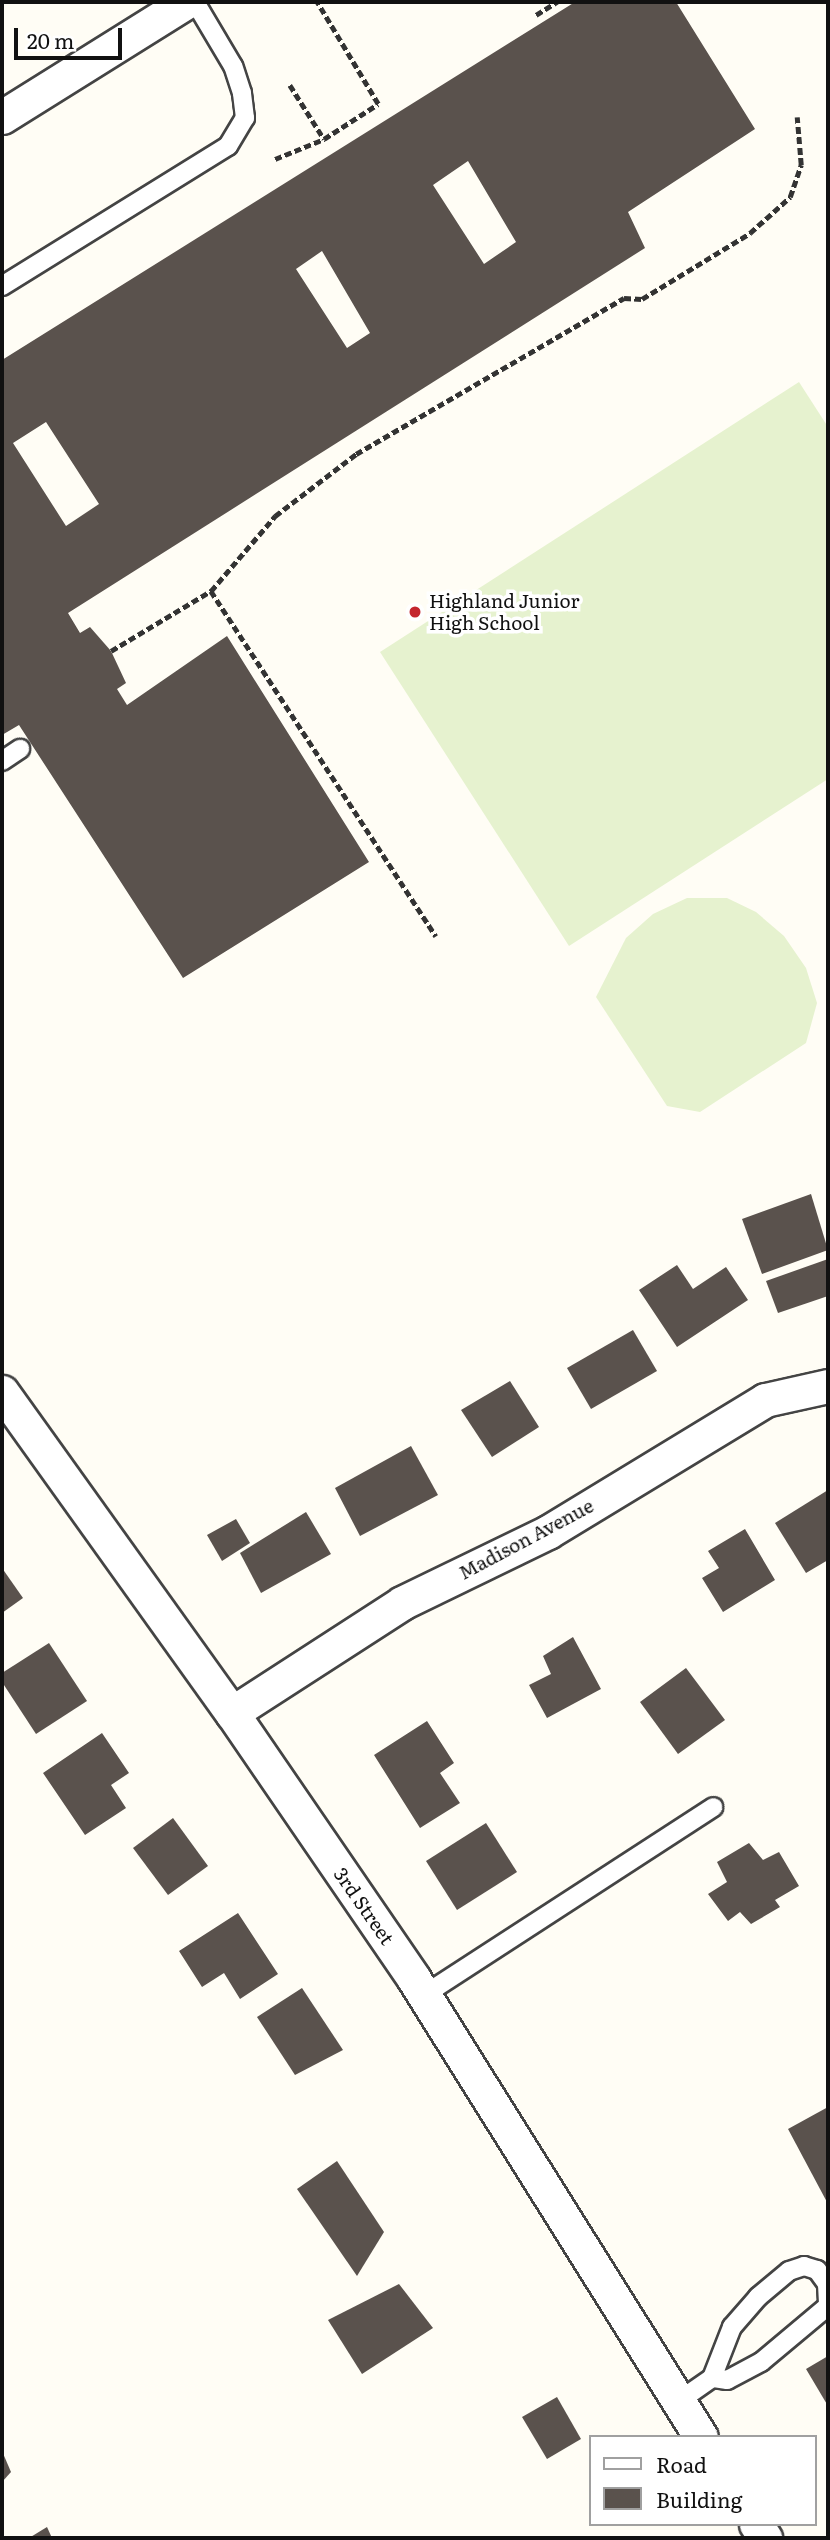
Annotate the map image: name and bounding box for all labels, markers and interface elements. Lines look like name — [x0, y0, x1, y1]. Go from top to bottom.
scale bar — [18, 14, 126, 58]
text: 20 m — [27, 24, 74, 55]
place label: Highland Junior High School — [429, 590, 579, 634]
marker: Highland Junior High School — [407, 604, 423, 620]
street label: Madison Avenue — [455, 1494, 597, 1584]
street label: 3rd Street — [329, 1863, 399, 1949]
legend — [588, 2435, 816, 2526]
text: Road — [656, 2448, 707, 2479]
text: Building — [656, 2483, 742, 2514]

